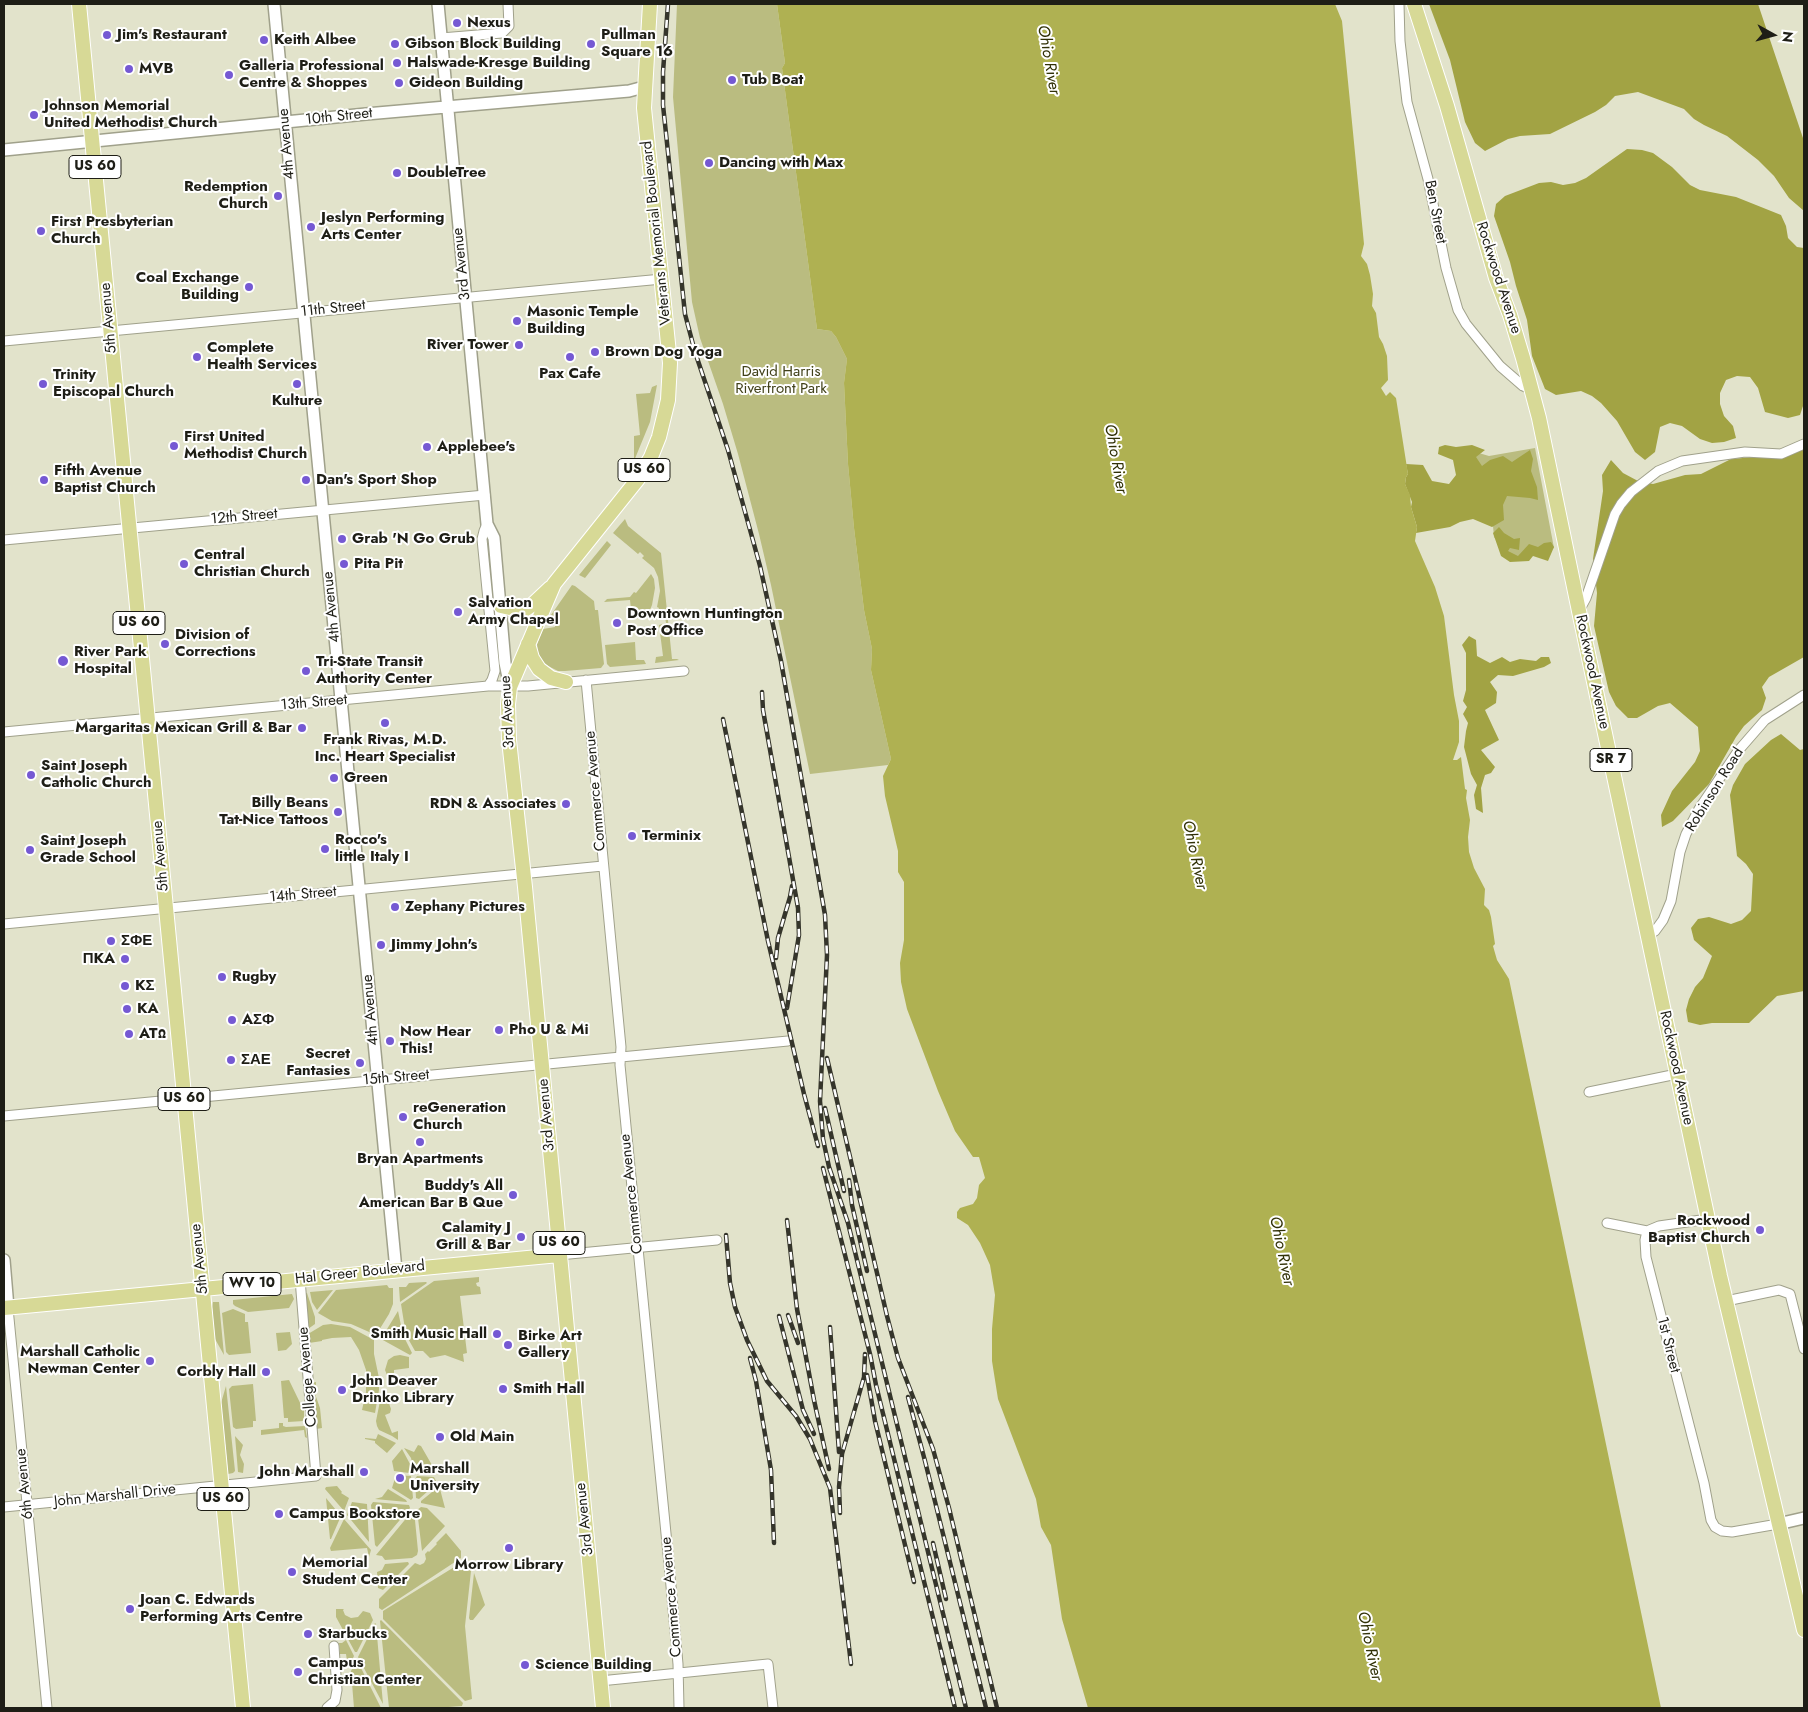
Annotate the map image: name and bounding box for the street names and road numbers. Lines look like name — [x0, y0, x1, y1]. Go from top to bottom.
street label: 10th Street — [304, 105, 374, 129]
street label: 4th Avenue — [275, 108, 299, 180]
street label: Veterans Memorial Boulevard — [638, 140, 676, 326]
road number: US 60 — [69, 156, 121, 178]
street label: Ben Street — [1420, 179, 1450, 245]
street label: Rockwood Avenue — [1471, 220, 1525, 336]
street label: 3rd Avenue — [449, 227, 475, 301]
street label: 5th Avenue — [97, 282, 121, 354]
street label: 11th Street — [300, 297, 366, 321]
road number: US 60 — [618, 458, 670, 482]
street label: 12th Street — [210, 505, 278, 529]
street label: 4th Avenue — [319, 571, 345, 643]
road number: US 60 — [113, 612, 165, 634]
street label: Rockwood Avenue — [1571, 613, 1613, 731]
street label: 3rd Avenue — [497, 675, 519, 749]
street label: 13th Street — [280, 691, 348, 715]
street label: Commerce Avenue — [582, 730, 610, 852]
street label: Robinson Road — [1682, 745, 1748, 835]
road number: SR 7 — [1590, 748, 1632, 772]
street label: 5th Avenue — [149, 820, 173, 892]
street label: 14th Street — [269, 883, 337, 907]
street label: 4th Avenue — [359, 974, 383, 1046]
street label: Rockwood Avenue — [1655, 1009, 1697, 1127]
street label: 15th Street — [362, 1066, 430, 1090]
street label: 3rd Avenue — [535, 1078, 559, 1152]
road number: US 60 — [158, 1088, 210, 1110]
street label: Commerce Avenue — [617, 1133, 647, 1255]
street label: 5th Avenue — [187, 1223, 213, 1295]
road number: US 60 — [533, 1232, 585, 1254]
street label: Hal Greer Boulevard — [294, 1257, 426, 1289]
road number: WV 10 — [223, 1272, 281, 1296]
street label: 1st Street — [1652, 1315, 1684, 1375]
street label: College Avenue — [295, 1326, 321, 1428]
street label: 6th Avenue — [12, 1448, 38, 1520]
street label: John Marshall Drive — [53, 1481, 177, 1511]
street label: 3rd Avenue — [572, 1482, 598, 1556]
road number: US 60 — [197, 1488, 249, 1510]
street label: Commerce Avenue — [658, 1536, 686, 1658]

